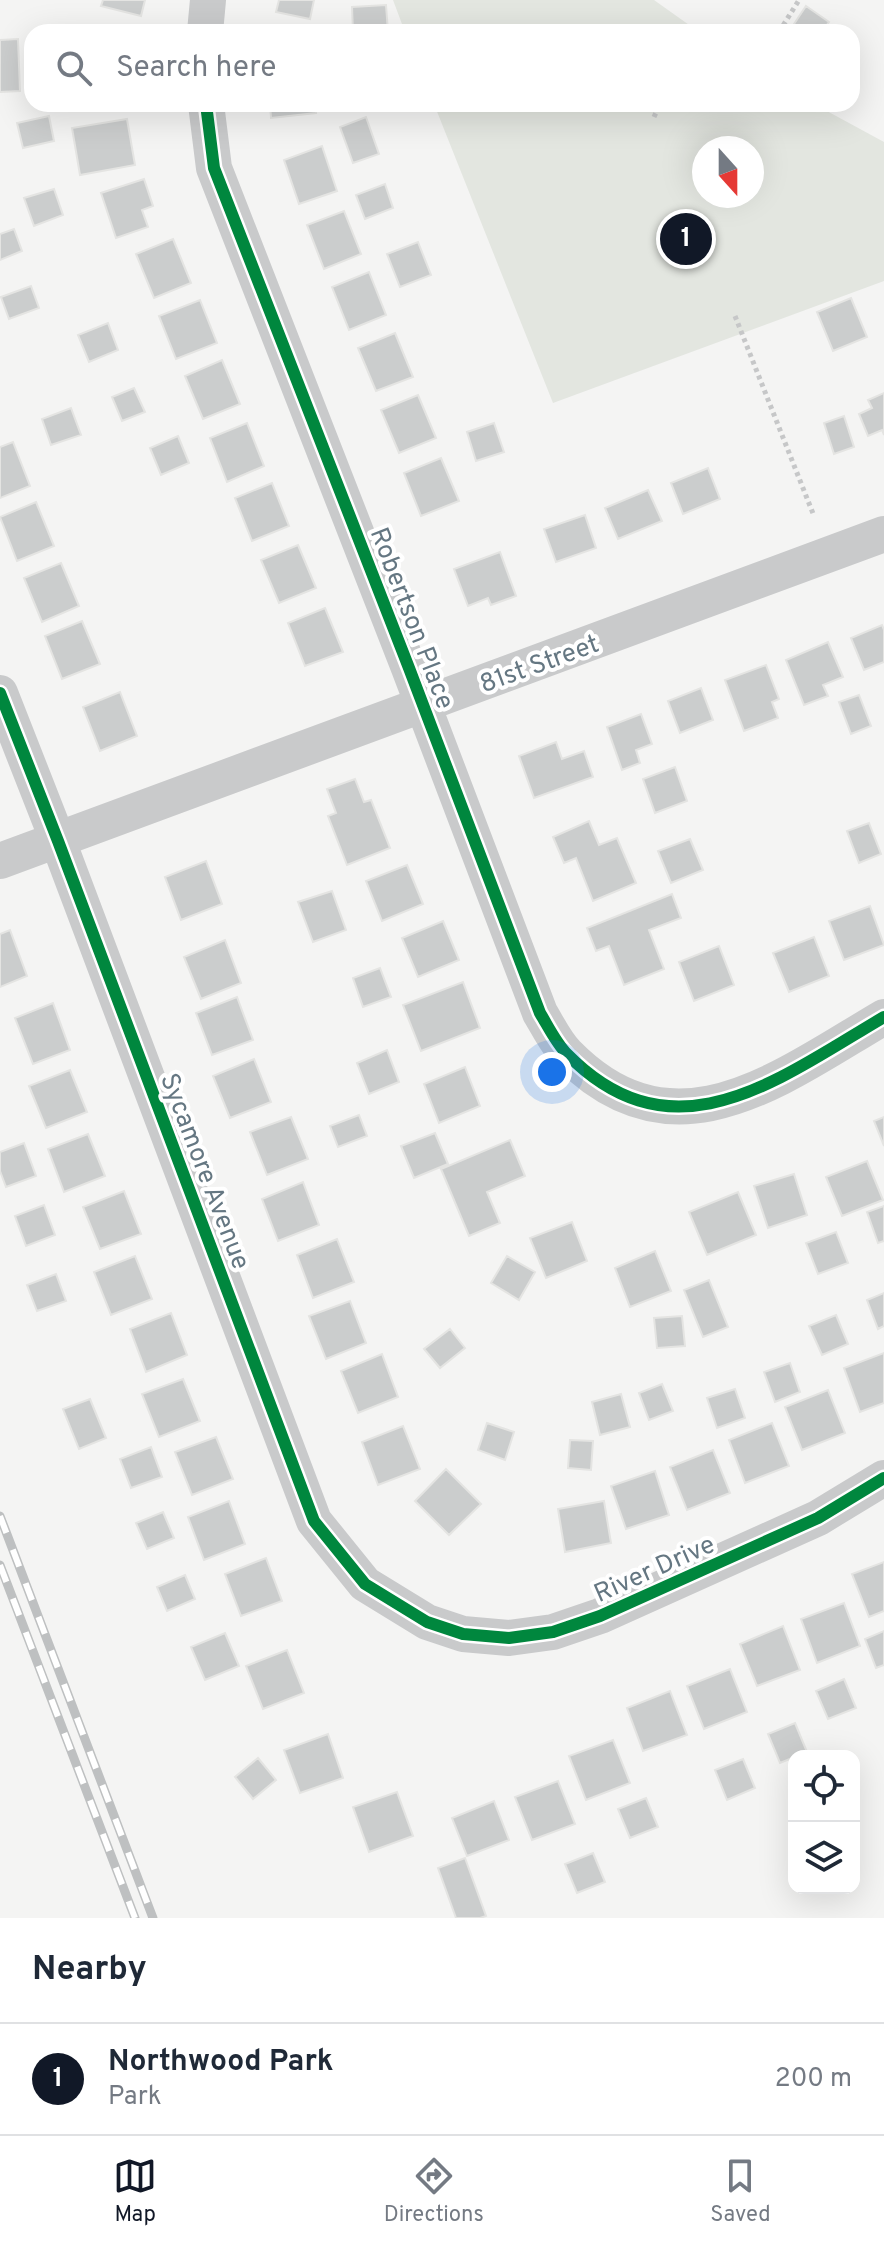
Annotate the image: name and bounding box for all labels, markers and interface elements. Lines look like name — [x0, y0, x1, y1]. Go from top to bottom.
search box — [24, 24, 860, 112]
icon: search — [52, 46, 96, 90]
text: Search here — [116, 50, 276, 87]
north arrow — [692, 136, 764, 208]
pin: 1 — [660, 209, 712, 269]
street label: Robertson Place — [361, 523, 460, 714]
street label: 81st Street — [476, 629, 604, 702]
your location — [532, 1052, 572, 1092]
street label: Sycamore Avenue — [151, 1069, 256, 1275]
street label: River Drive — [589, 1529, 721, 1612]
map controls — [788, 1750, 860, 1894]
button: locate — [788, 1750, 860, 1822]
button: layers — [788, 1822, 860, 1894]
text: Nearby — [32, 1949, 147, 1992]
text: Northwood Park — [108, 2044, 334, 2081]
text: 1 — [53, 2063, 63, 2096]
text: 200 m — [775, 2063, 852, 2096]
text: Park — [108, 2081, 162, 2114]
tab: Map — [113, 2154, 157, 2229]
tab: Directions — [384, 2154, 484, 2229]
tab: Saved — [710, 2154, 771, 2229]

